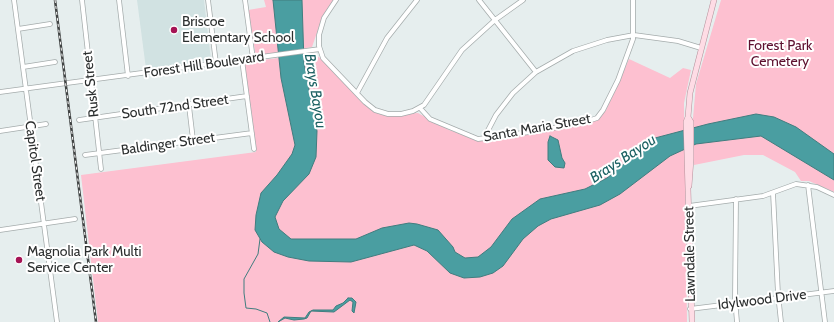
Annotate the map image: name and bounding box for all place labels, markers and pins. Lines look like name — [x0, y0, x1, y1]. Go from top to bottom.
place label: Briscoe Elementary School — [182, 14, 294, 46]
marker: Briscoe Elementary School — [169, 25, 179, 35]
place label: Magnolia Park Multi Service Center — [27, 244, 141, 276]
marker: Magnolia Park Multi Service Center — [14, 255, 24, 265]

